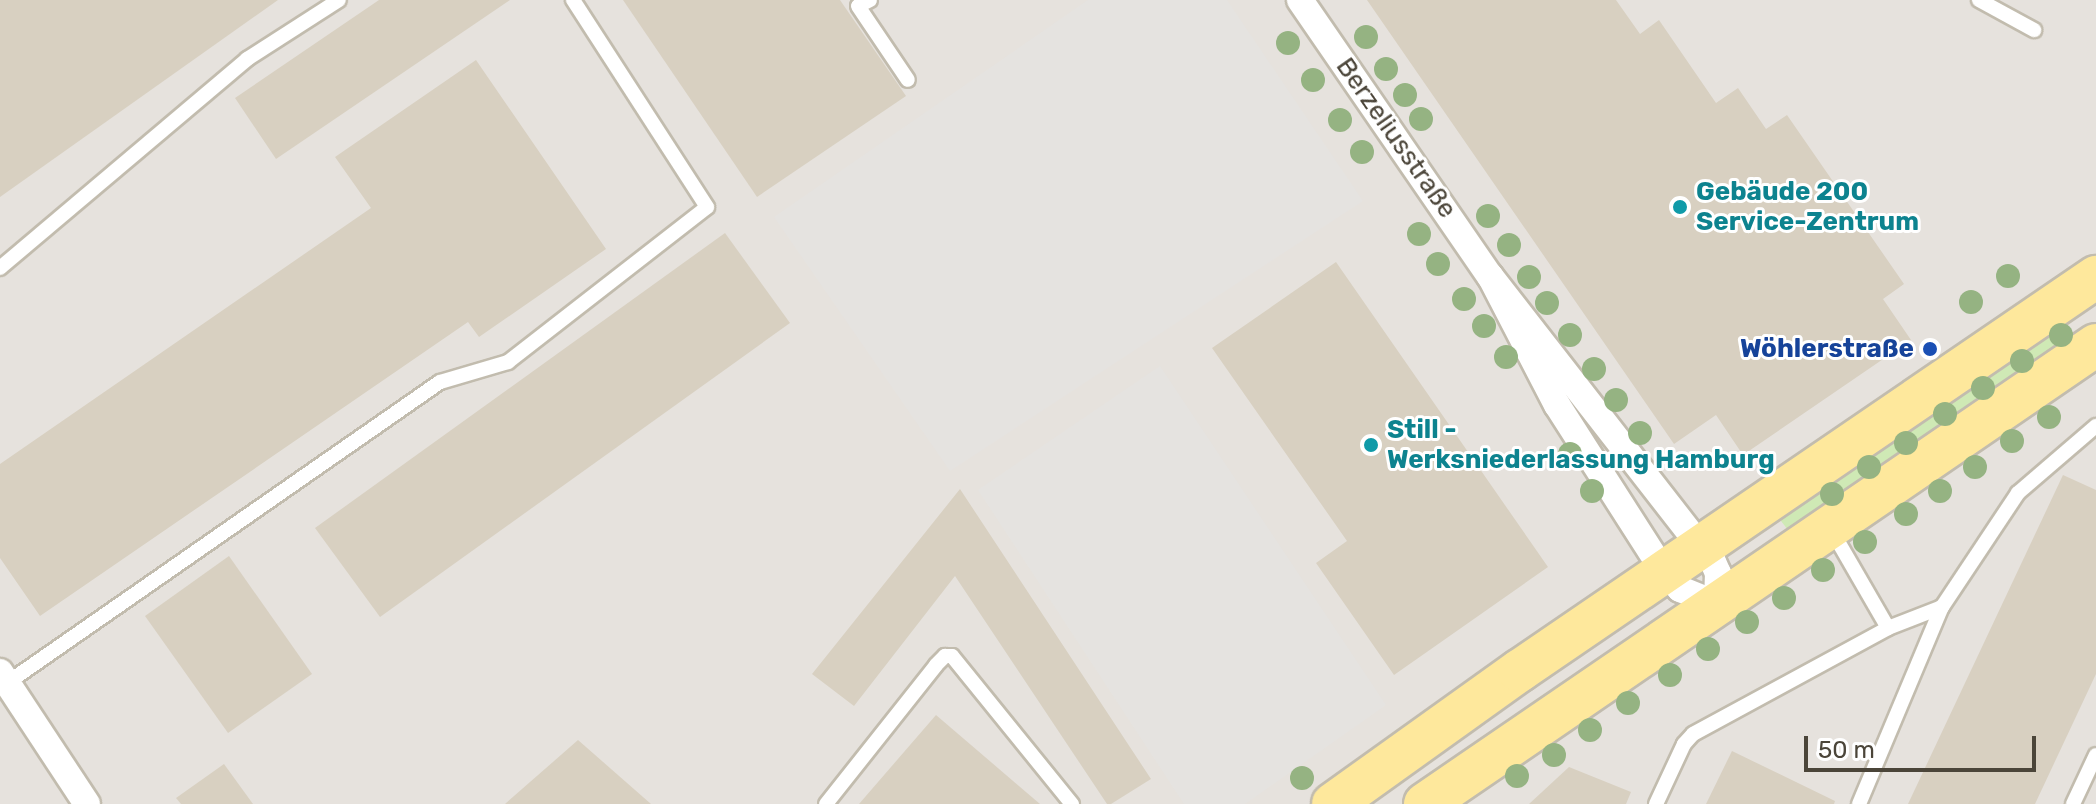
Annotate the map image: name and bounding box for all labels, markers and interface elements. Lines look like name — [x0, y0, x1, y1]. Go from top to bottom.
street label: Berzeliusstraße — [1329, 52, 1463, 224]
place label: Gebäude 200 Service-Zentrum — [1696, 176, 1919, 238]
marker: Gebäude 200 Service-Zentrum — [1671, 198, 1689, 216]
place label: Wöhlerstraße — [1740, 333, 1914, 365]
marker: Wöhlerstraße — [1921, 340, 1939, 358]
place label: Still - Werksniederlassung Hamburg — [1387, 414, 1775, 476]
marker: Still - Werksniederlassung Hamburg — [1362, 436, 1380, 454]
scale bar — [1808, 720, 2040, 770]
text: 50 m — [1818, 736, 1875, 764]

